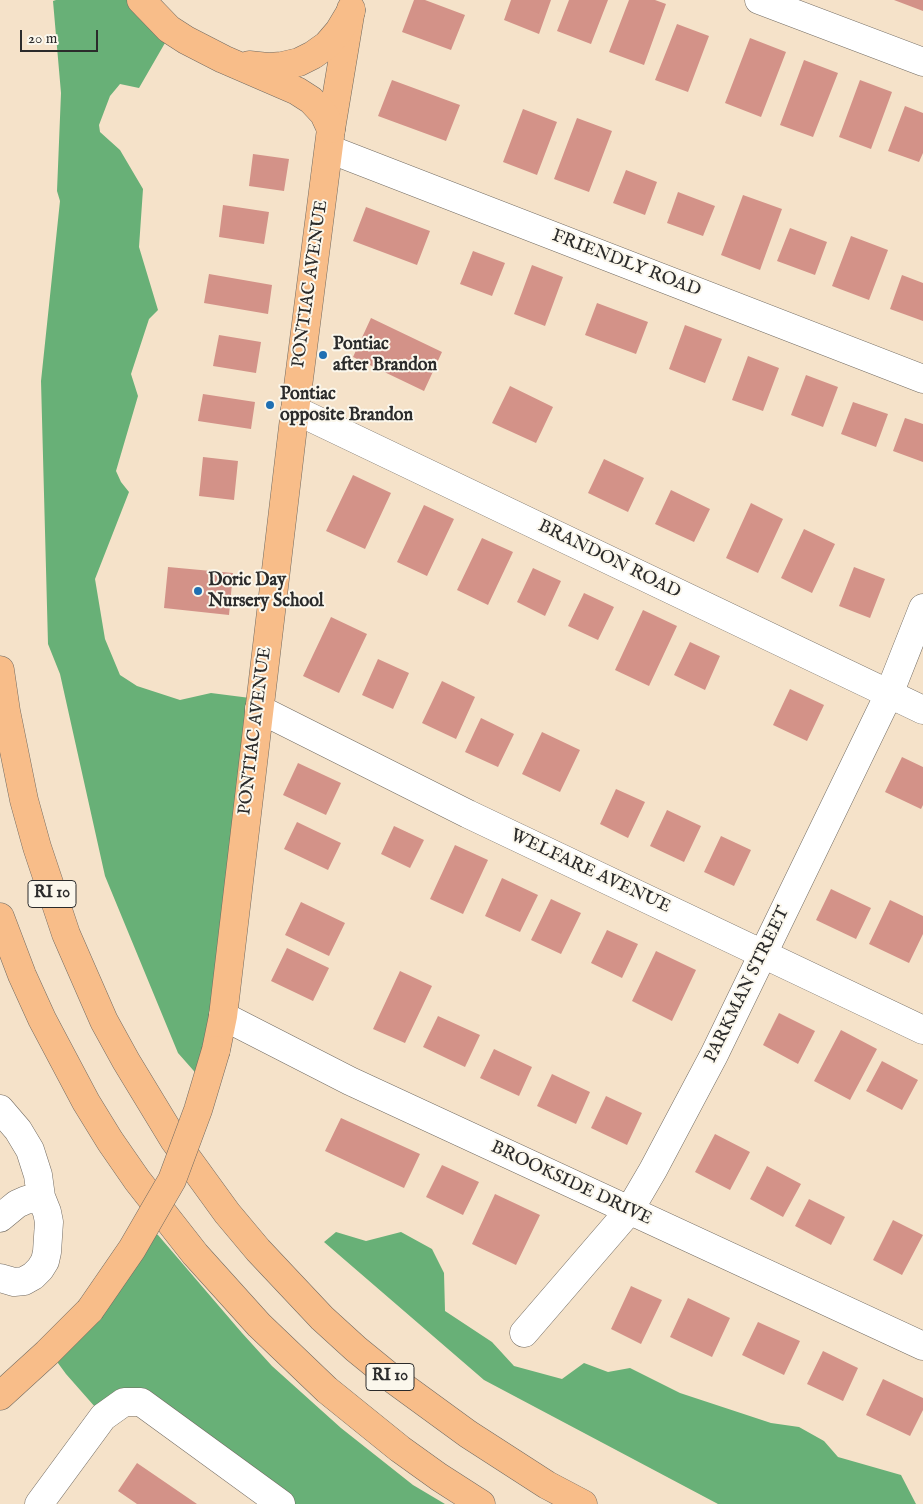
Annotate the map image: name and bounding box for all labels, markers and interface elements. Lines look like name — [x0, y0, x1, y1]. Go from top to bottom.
scale bar — [22, 20, 100, 52]
text: 20 m — [28, 29, 57, 48]
street label: PONTIAC AVENUE — [289, 199, 333, 369]
street label: FRIENDLY ROAD — [548, 226, 704, 302]
place label: Pontiac after Brandon — [333, 334, 437, 376]
marker: Pontiac after Brandon — [317, 349, 329, 361]
place label: Pontiac opposite Brandon — [280, 384, 413, 426]
marker: Pontiac opposite Brandon — [264, 399, 276, 411]
street label: BRANDON ROAD — [534, 516, 684, 604]
place label: Doric Day Nursery School — [208, 570, 324, 612]
marker: Doric Day Nursery School — [192, 585, 204, 597]
street label: PONTIAC AVENUE — [235, 646, 277, 816]
street label: WELFARE AVENUE — [506, 825, 674, 919]
road number: RI 10 — [28, 881, 76, 908]
street label: PARKMAN STREET — [701, 903, 795, 1067]
street label: BROOKSIDE DRIVE — [487, 1137, 655, 1231]
road number: RI 10 — [366, 1364, 414, 1390]

